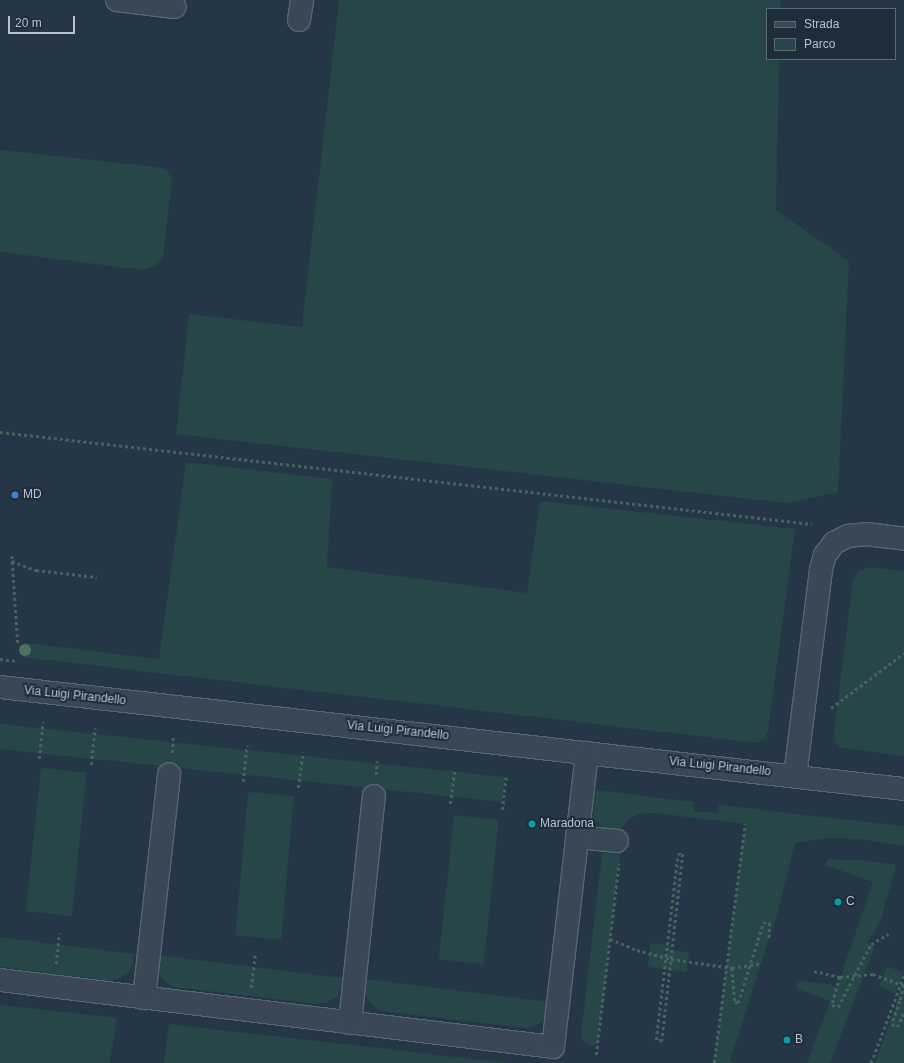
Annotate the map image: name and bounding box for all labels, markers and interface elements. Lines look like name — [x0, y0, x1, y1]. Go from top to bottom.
scale bar — [10, 8, 77, 34]
legend — [766, 8, 896, 60]
text: 20 m — [15, 16, 42, 30]
text: Strada — [804, 17, 839, 31]
text: Parco — [804, 37, 835, 51]
place label: MD — [23, 488, 42, 502]
marker: MD — [10, 490, 20, 500]
street label: Via Luigi Pirandello — [23, 683, 127, 709]
street label: Via Luigi Pirandello — [346, 718, 450, 744]
street label: Via Luigi Pirandello — [668, 754, 772, 780]
place label: Maradona — [540, 817, 594, 831]
marker: Maradona — [527, 819, 537, 829]
place label: C — [846, 895, 855, 909]
marker: C — [833, 897, 843, 907]
place label: B — [795, 1033, 803, 1047]
marker: B — [782, 1035, 792, 1045]

